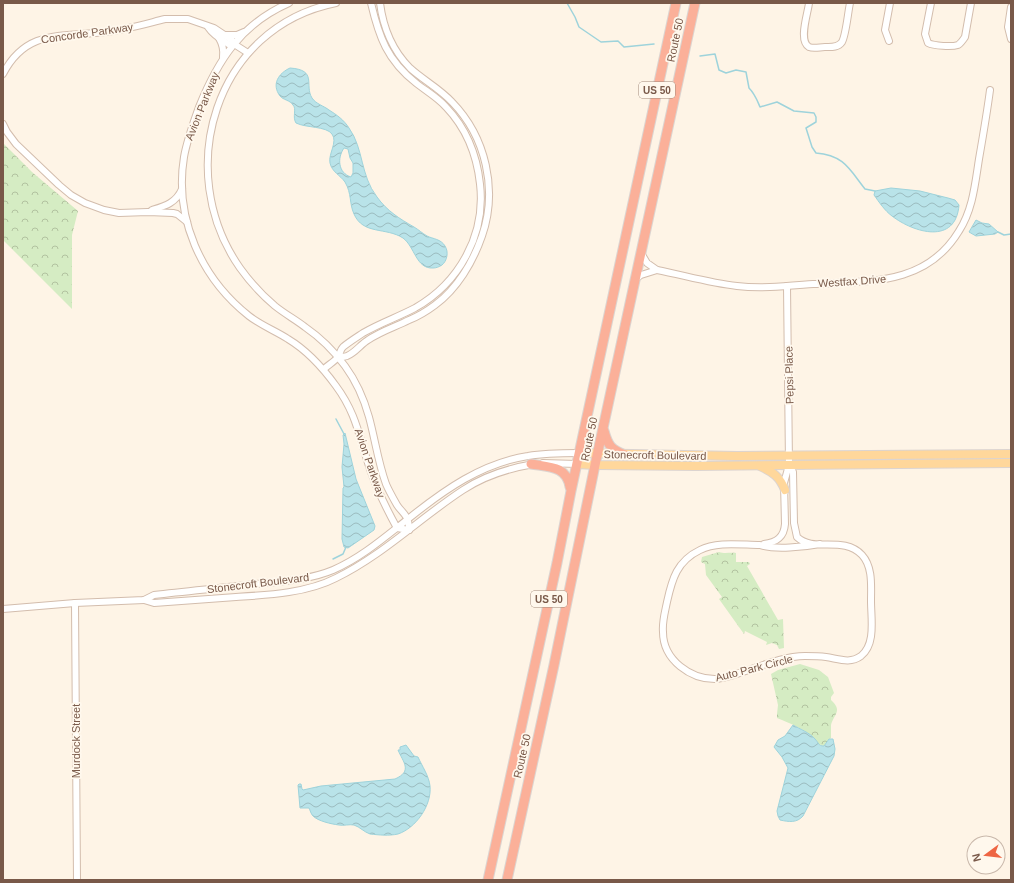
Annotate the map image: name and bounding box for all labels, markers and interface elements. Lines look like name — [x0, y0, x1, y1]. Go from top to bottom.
street label: Route 50 — [664, 17, 686, 63]
street label: Concorde Parkway — [40, 21, 134, 45]
street label: Avion Parkway — [183, 70, 221, 142]
road number: US 50 — [639, 82, 675, 98]
street label: Westfax Drive — [818, 273, 886, 289]
street label: Pepsi Place — [782, 346, 796, 404]
street label: Route 50 — [578, 416, 600, 462]
street label: Avion Parkway — [353, 427, 388, 500]
street label: Stonecroft Boulevard — [604, 448, 706, 462]
street label: Stonecroft Boulevard — [206, 571, 310, 595]
road number: US 50 — [531, 591, 567, 607]
street label: Auto Park Circle — [714, 653, 794, 683]
street label: Murdock Street — [70, 704, 82, 778]
street label: Route 50 — [511, 733, 533, 779]
north arrow — [966, 835, 1006, 875]
text: N — [970, 852, 983, 863]

